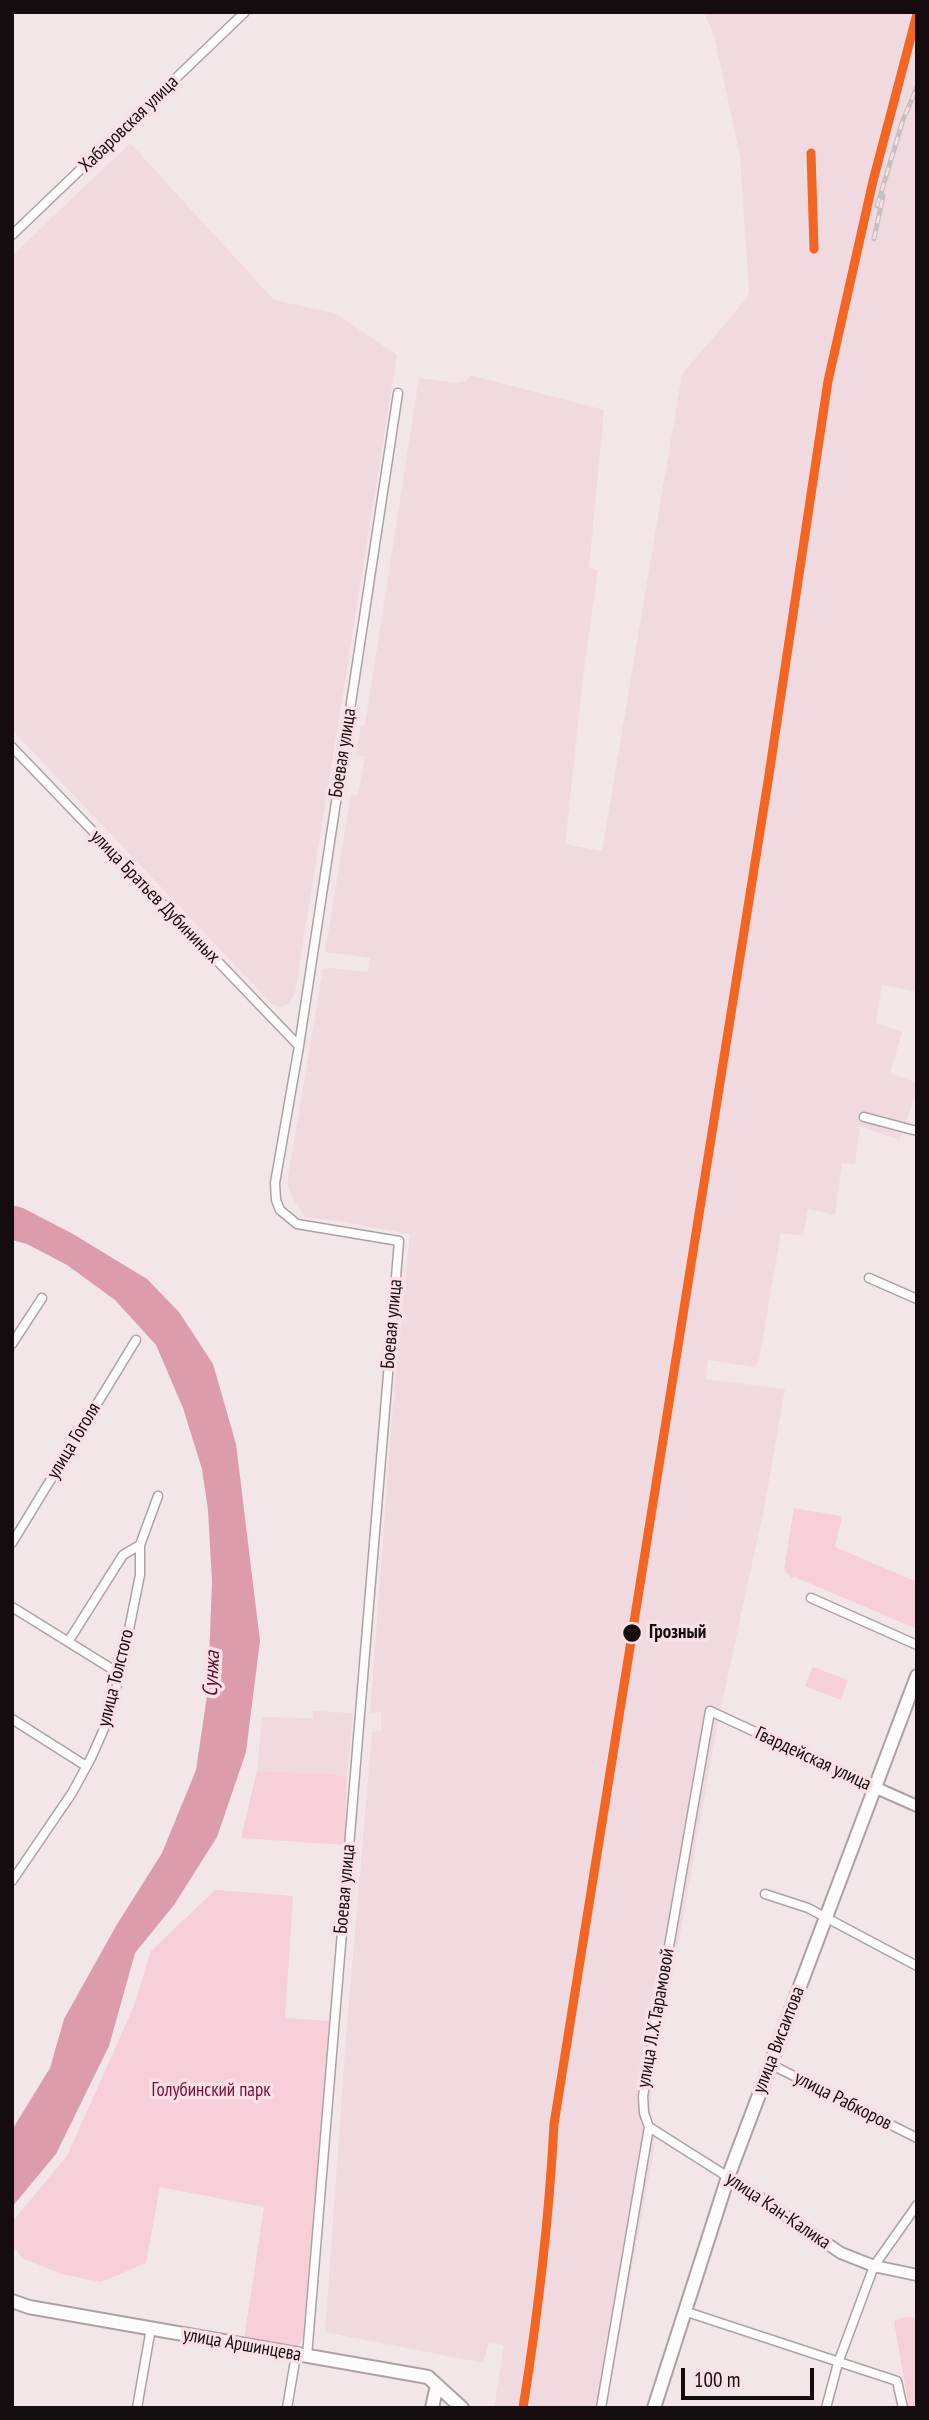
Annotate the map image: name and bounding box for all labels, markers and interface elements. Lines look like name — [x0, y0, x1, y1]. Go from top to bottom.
street label: Хабаровская улица — [75, 71, 183, 177]
street label: Боевая улица — [325, 707, 361, 799]
street label: улица Братьев Дубининых — [86, 826, 224, 968]
street label: Боевая улица — [377, 1278, 407, 1370]
street label: улица Гоголя — [42, 1399, 106, 1483]
marker: Грозный — [621, 1622, 643, 1644]
place label: Грозный — [649, 1622, 706, 1644]
street label: улица Толстого — [93, 1627, 139, 1729]
water label: Сунжа — [198, 1650, 226, 1698]
street label: Гвардейская улица — [751, 1722, 875, 1796]
street label: Боевая улица — [330, 1843, 360, 1935]
street label: улица Л.Х.Тарамовой — [633, 1947, 679, 2089]
street label: улица Висаитова — [748, 1983, 810, 2097]
street label: улица Рабкоров — [790, 2067, 896, 2135]
park label: Голубинский парк — [151, 2080, 271, 2102]
street label: улица Кан-Калика — [721, 2168, 835, 2254]
street label: улица Аршинцева — [181, 2323, 303, 2367]
scale bar — [684, 2354, 817, 2398]
text: 100 m — [694, 2366, 740, 2393]

